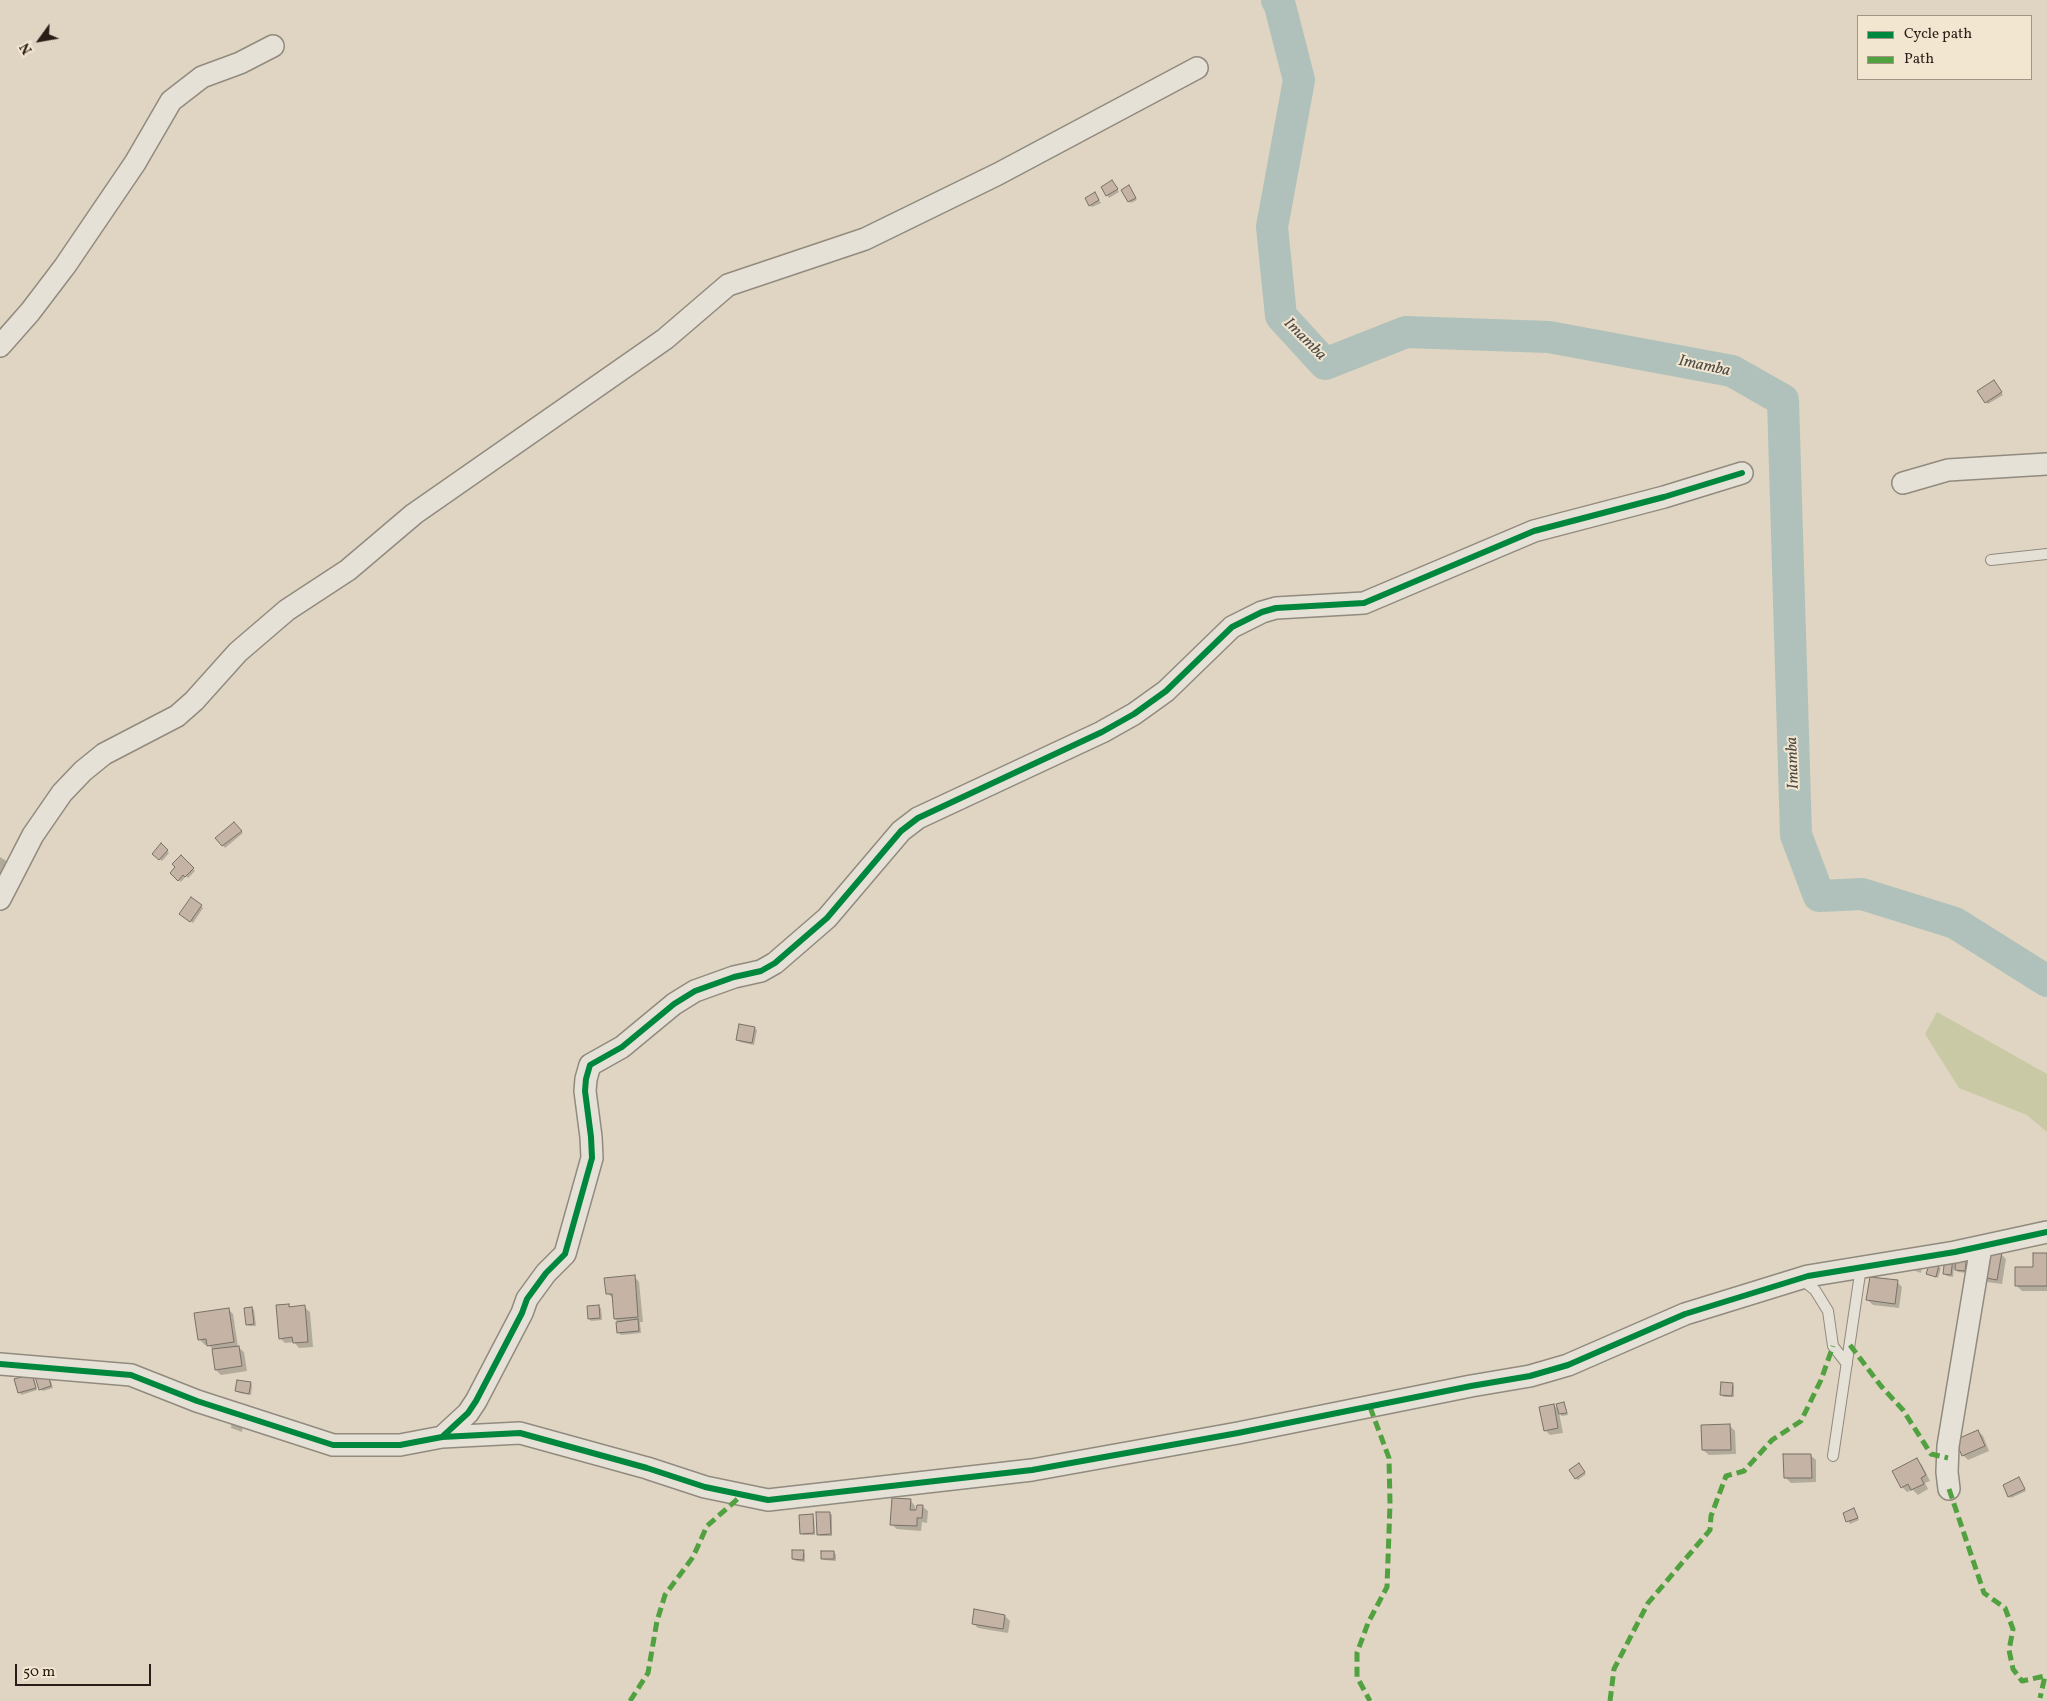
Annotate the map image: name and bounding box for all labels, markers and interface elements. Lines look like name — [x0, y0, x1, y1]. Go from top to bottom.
north arrow — [15, 15, 65, 65]
legend — [1857, 15, 2032, 80]
text: Cycle path — [1904, 24, 1972, 45]
text: N — [16, 39, 38, 58]
text: Path — [1904, 49, 1934, 70]
water label: Imamba — [1279, 315, 1329, 365]
water label: Imamba — [1676, 352, 1732, 382]
water label: Imamba — [1783, 736, 1805, 790]
scale bar — [18, 1654, 154, 1686]
text: 50 m — [23, 1662, 55, 1683]

